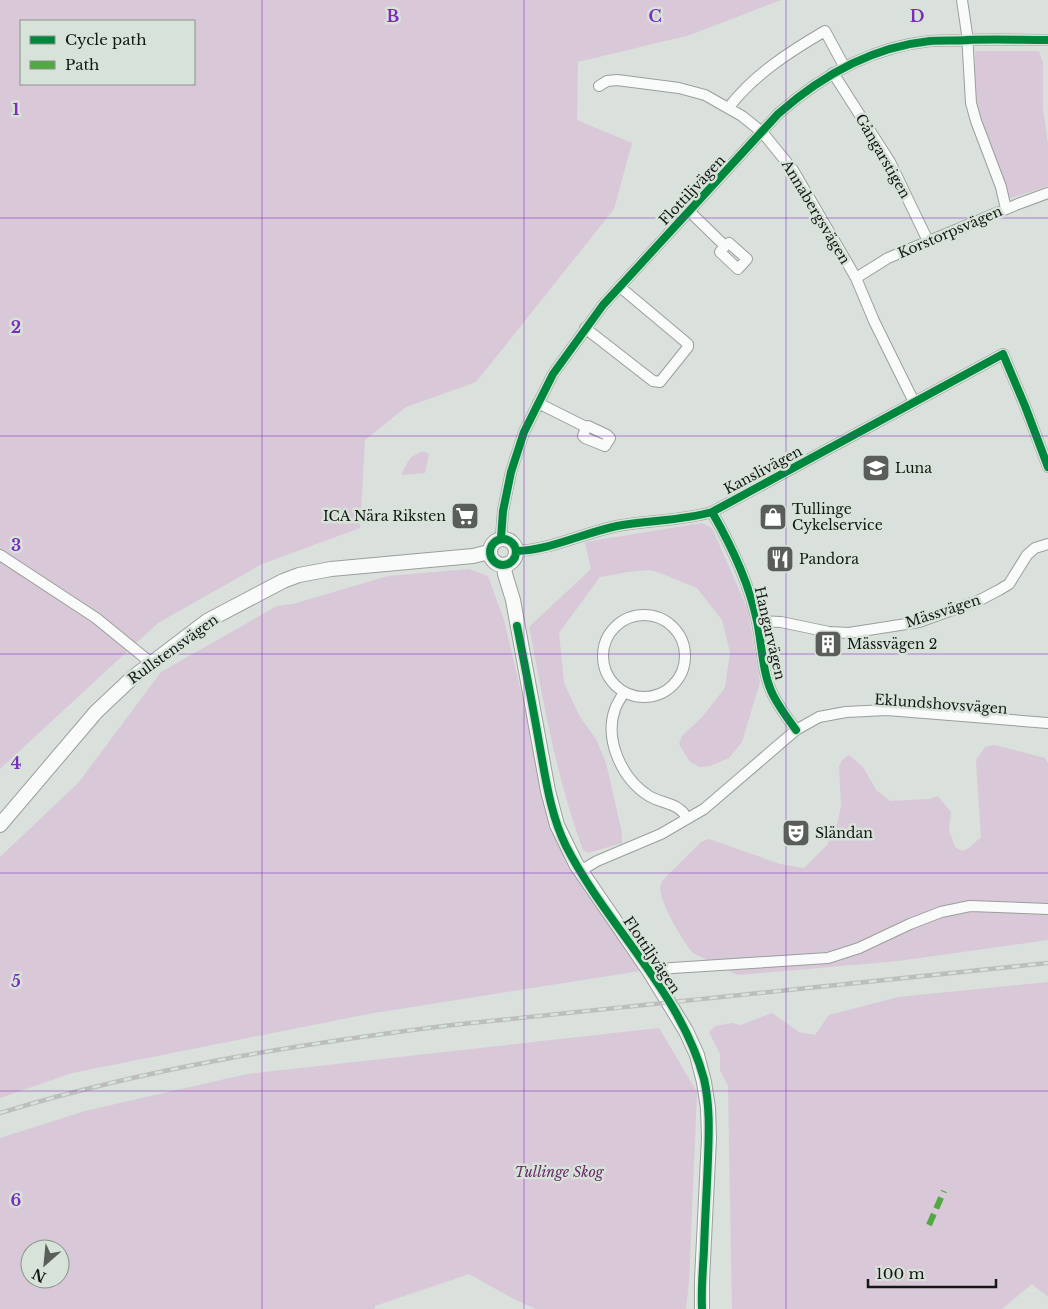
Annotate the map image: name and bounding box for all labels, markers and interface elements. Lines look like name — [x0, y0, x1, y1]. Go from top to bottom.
text: B — [387, 6, 400, 26]
text: C — [648, 6, 662, 26]
text: D — [910, 6, 924, 26]
legend — [20, 20, 195, 85]
text: Cycle path — [65, 30, 147, 49]
text: Path — [65, 55, 99, 74]
text: 1 — [13, 99, 20, 119]
street label: Gångarstigen — [852, 110, 915, 202]
street label: Flottiljvägen — [655, 151, 729, 229]
street label: Annabergsvägen — [777, 156, 854, 268]
street label: Korstorpsvägen — [895, 202, 1005, 262]
text: 2 — [11, 317, 21, 337]
street label: Kanslivägen — [721, 442, 806, 498]
school or university icon: Luna — [861, 453, 891, 483]
place label: Luna — [895, 459, 932, 477]
place label: Tullinge Cykelservice — [792, 500, 883, 534]
supermarket icon: ICA Nära Riksten — [450, 501, 480, 531]
shop icon: Tullinge Cykelservice — [758, 502, 788, 532]
place label: ICA Nära Riksten — [323, 507, 446, 525]
text: 3 — [11, 535, 21, 555]
restaurant icon: Pandora — [765, 544, 795, 574]
place label: Pandora — [799, 550, 859, 568]
street label: Hangarvägen — [751, 585, 790, 682]
street label: Mässvägen — [903, 590, 983, 632]
street label: Rullstensvägen — [124, 610, 222, 688]
building icon: Mässvägen 2 — [813, 629, 843, 659]
place label: Mässvägen 2 — [847, 635, 937, 653]
street label: Eklundshovsvägen — [874, 690, 1009, 718]
text: 4 — [11, 753, 21, 773]
theatre icon: Sländan — [781, 818, 811, 848]
place label: Sländan — [815, 824, 873, 842]
street label: Flottiljvägen — [620, 913, 685, 997]
text: 5 — [11, 971, 21, 991]
park label: Tullinge Skog — [515, 1163, 605, 1181]
text: 6 — [11, 1190, 22, 1210]
north arrow — [20, 1239, 70, 1289]
scale bar — [868, 1256, 996, 1288]
text: 100 m — [876, 1264, 925, 1283]
text: N — [29, 1265, 49, 1287]

